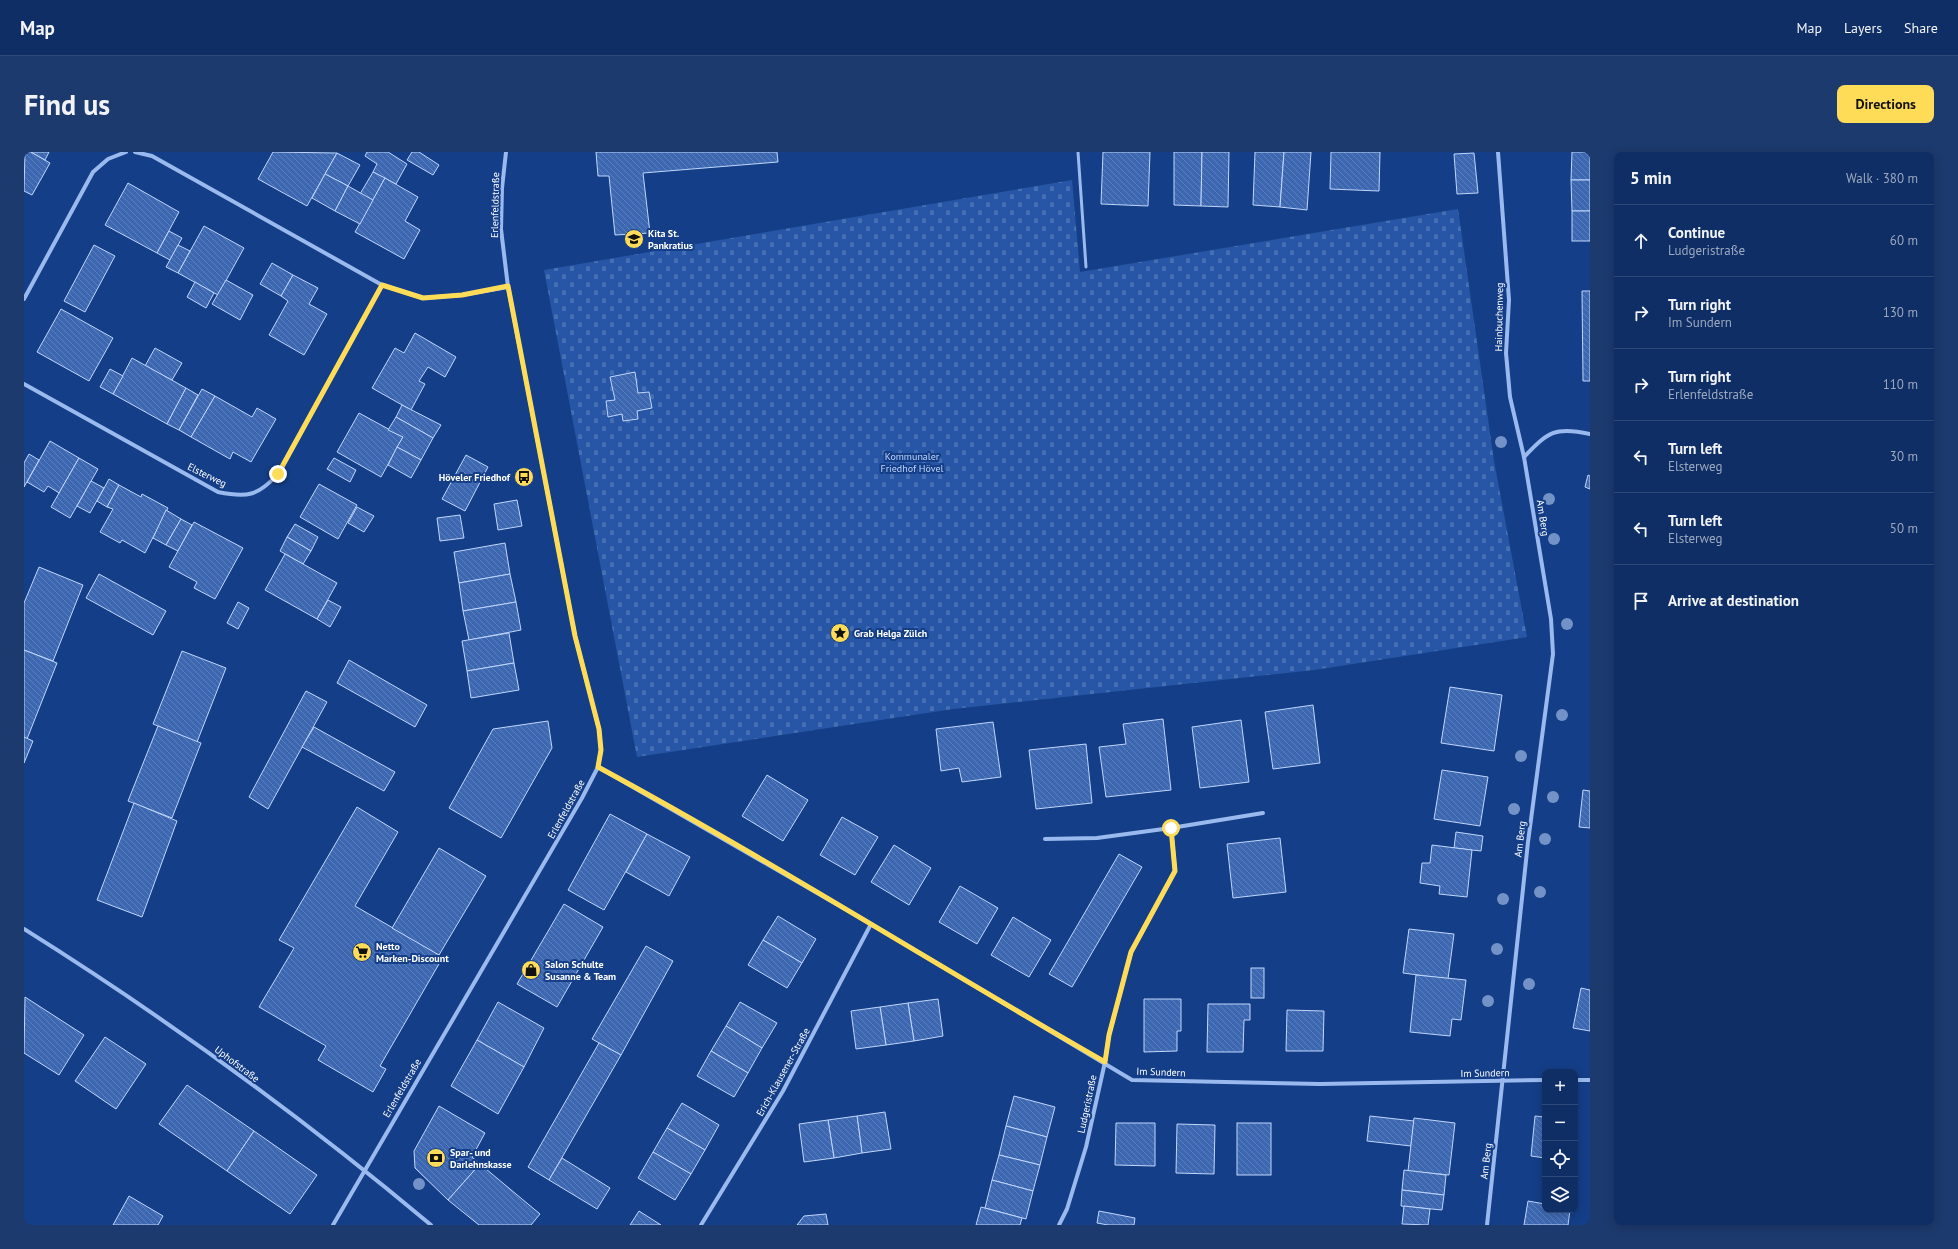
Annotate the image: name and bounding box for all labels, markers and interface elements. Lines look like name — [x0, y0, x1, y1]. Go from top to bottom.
text: Map — [20, 16, 55, 40]
text: Map — [1796, 19, 1822, 37]
text: Layers — [1844, 19, 1882, 37]
text: Share — [1904, 19, 1938, 37]
button: Directions — [1837, 85, 1934, 123]
text: Find us — [24, 86, 110, 123]
text: 5 min — [1630, 167, 1671, 189]
text: Walk · 380 m — [1846, 170, 1918, 187]
street label: Erlenfeldstraße — [488, 172, 502, 238]
text: Continue — [1668, 223, 1725, 242]
place label: Kita St. Pankratius — [648, 227, 693, 252]
school or university icon: Kita St. Pankratius — [623, 228, 645, 250]
icon: ahead — [1630, 230, 1652, 252]
text: 60 m — [1890, 232, 1918, 249]
text: Ludgeristraße — [1668, 242, 1745, 259]
street label: Hainbuchenweg — [1492, 283, 1506, 351]
text: Turn right — [1668, 295, 1731, 314]
icon: right — [1630, 302, 1652, 324]
text: 130 m — [1883, 304, 1918, 321]
text: Im Sundern — [1668, 314, 1732, 331]
text: Turn right — [1668, 367, 1731, 386]
icon: right — [1630, 374, 1652, 396]
text: 110 m — [1883, 376, 1918, 393]
text: Erlenfeldstraße — [1668, 386, 1753, 403]
text: Turn left — [1668, 439, 1722, 458]
icon: left — [1630, 446, 1652, 468]
text: 30 m — [1890, 448, 1918, 465]
park label: Kommunaler Friedhof Hövel — [881, 450, 944, 475]
text: Elsterweg — [1668, 458, 1722, 475]
street label: Elsterweg — [185, 460, 229, 490]
route end — [269, 465, 287, 483]
bus stop icon: Höveler Friedhof — [513, 466, 535, 488]
place label: Höveler Friedhof — [439, 471, 511, 484]
street label: Am Berg — [1534, 499, 1552, 537]
text: Turn left — [1668, 511, 1722, 530]
icon: left — [1630, 518, 1652, 540]
text: 50 m — [1890, 520, 1918, 537]
text: Elsterweg — [1668, 530, 1722, 547]
icon: arrive — [1630, 590, 1652, 612]
text: Arrive at destination — [1668, 591, 1799, 610]
place icon: Grab Helga Zülch — [829, 622, 851, 644]
place label: Grab Helga Zülch — [854, 627, 927, 640]
street label: Erlenfeldstraße — [544, 777, 588, 841]
route start — [1162, 819, 1180, 837]
street label: Am Berg — [1511, 820, 1529, 858]
place label: Netto Marken-Discount — [376, 940, 449, 965]
supermarket icon: Netto Marken-Discount — [351, 941, 373, 963]
place label: Salon Schulte Susanne & Team — [545, 958, 616, 983]
shop icon: Salon Schulte Susanne & Team — [520, 959, 542, 981]
street label: Erich-Klausener-Straße — [753, 1025, 813, 1119]
street label: Uphofstraße — [212, 1043, 262, 1085]
street label: Erlenfeldstraße — [380, 1056, 424, 1120]
street label: Im Sundern — [1136, 1065, 1186, 1079]
street label: Im Sundern — [1460, 1066, 1510, 1080]
map controls — [1542, 1069, 1578, 1213]
button: + — [1542, 1069, 1578, 1105]
street label: Ludgeristraße — [1074, 1074, 1100, 1134]
button: − — [1542, 1105, 1578, 1141]
button: locate — [1542, 1141, 1578, 1177]
street label: Am Berg — [1477, 1142, 1495, 1180]
place label: Spar- und Darlehnskasse — [450, 1146, 511, 1171]
bank icon: Spar- und Darlehnskasse — [425, 1147, 447, 1169]
button: layers — [1542, 1177, 1578, 1213]

